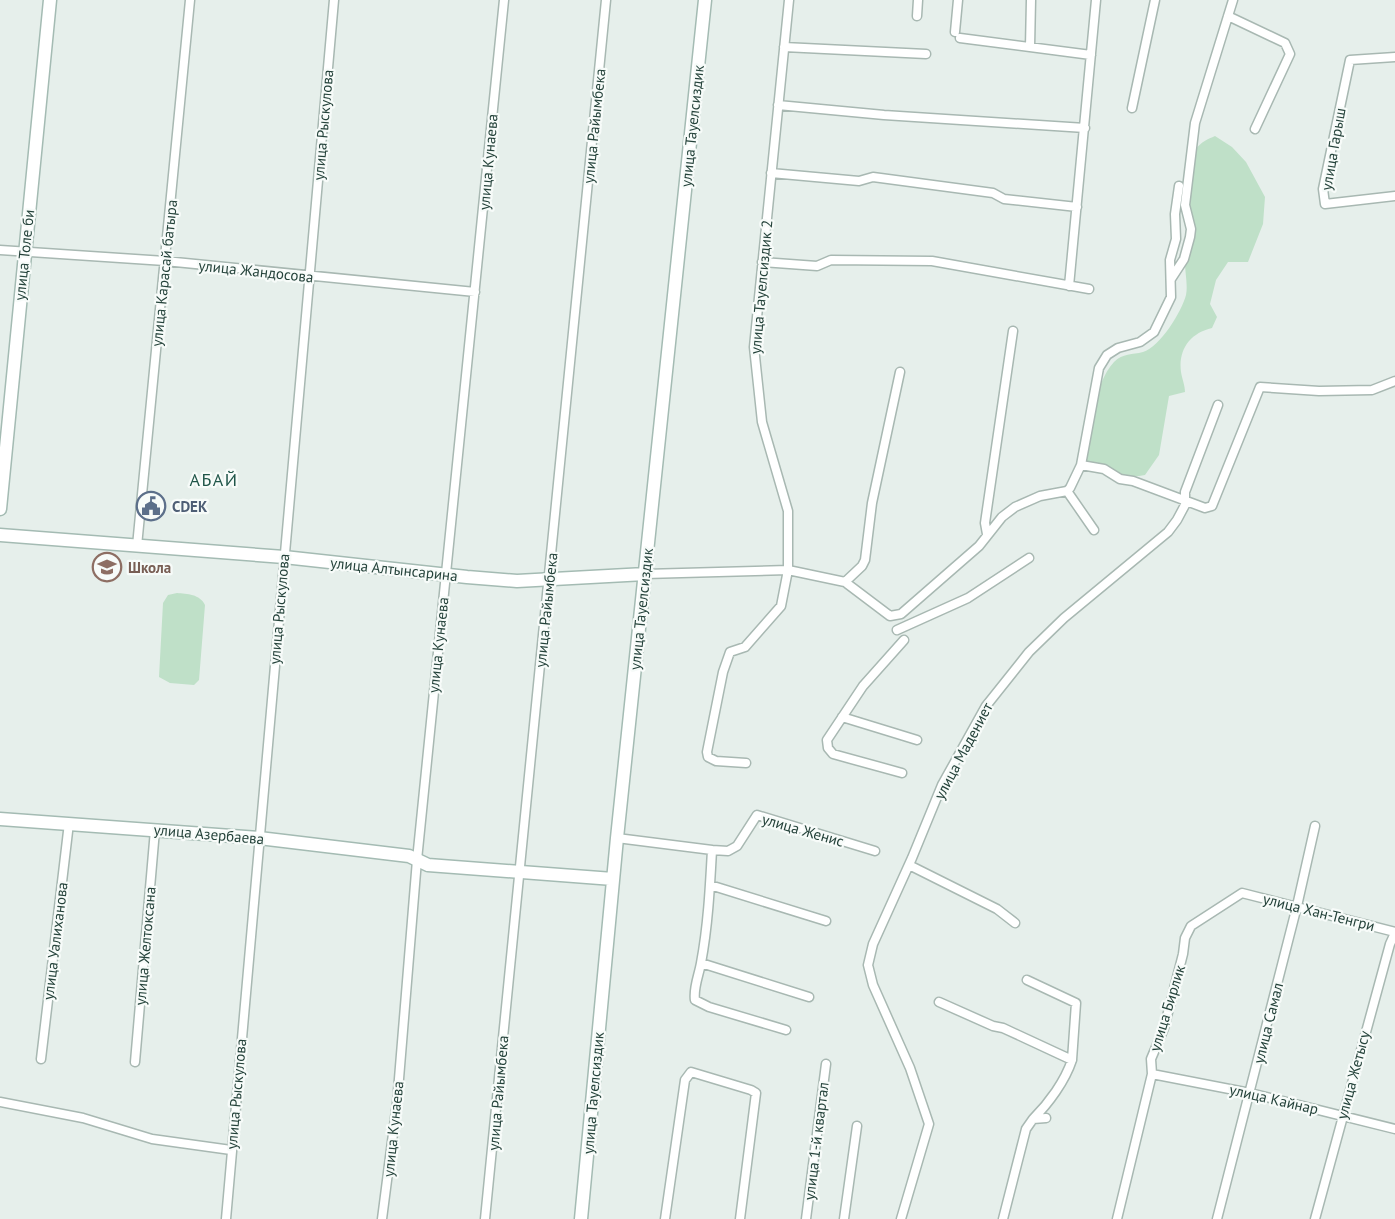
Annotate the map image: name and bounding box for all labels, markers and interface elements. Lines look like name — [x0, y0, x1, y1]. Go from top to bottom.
street label: улица Тауелсиздик — [676, 63, 708, 188]
street label: улица Райымбека — [579, 68, 609, 184]
street label: улица Рыскулова — [309, 69, 337, 181]
street label: улица Гарыш — [1316, 106, 1350, 192]
street label: улица Кунаева — [474, 113, 502, 211]
street label: улица Карасай батыра — [147, 199, 181, 347]
street label: улица Толе би — [10, 209, 38, 301]
street label: улица Тауелсиздик 2 — [746, 219, 776, 355]
street label: улица Жандосова — [198, 256, 314, 286]
district label: АБАЙ — [189, 468, 239, 491]
public building icon: CDEK — [135, 490, 167, 522]
place label: CDEK — [172, 497, 208, 516]
street label: улица Тауелсиздик — [625, 546, 657, 671]
school or university icon: Школа — [91, 551, 123, 583]
street label: улица Райымбека — [531, 552, 561, 668]
street label: улица Рыскулова — [265, 553, 293, 665]
street label: улица Алтынсарина — [329, 553, 459, 585]
place label: Школа — [128, 558, 171, 577]
street label: улица Кунаева — [424, 596, 452, 694]
street label: улица Мадениет — [929, 699, 997, 803]
street label: улица Женис — [760, 809, 846, 851]
street label: улица Азербаева — [153, 820, 265, 848]
street label: улица Уалиханова — [38, 881, 72, 1001]
street label: улица Желтоксана — [130, 886, 160, 1006]
street label: улица Хан-Тенгри — [1261, 889, 1377, 935]
street label: улица Бирлик — [1145, 962, 1189, 1054]
street label: улица Самал — [1249, 981, 1287, 1065]
street label: улица Жетысу — [1332, 1029, 1374, 1121]
street label: улица Тауелсиздик — [578, 1030, 608, 1155]
street label: улица Райымбека — [484, 1035, 512, 1151]
street label: улица Рыскулова — [222, 1038, 250, 1150]
street label: улица Кунаева — [379, 1080, 407, 1178]
street label: улица Кайнар — [1228, 1080, 1320, 1118]
street label: улица 1-й квартал — [799, 1081, 833, 1201]

